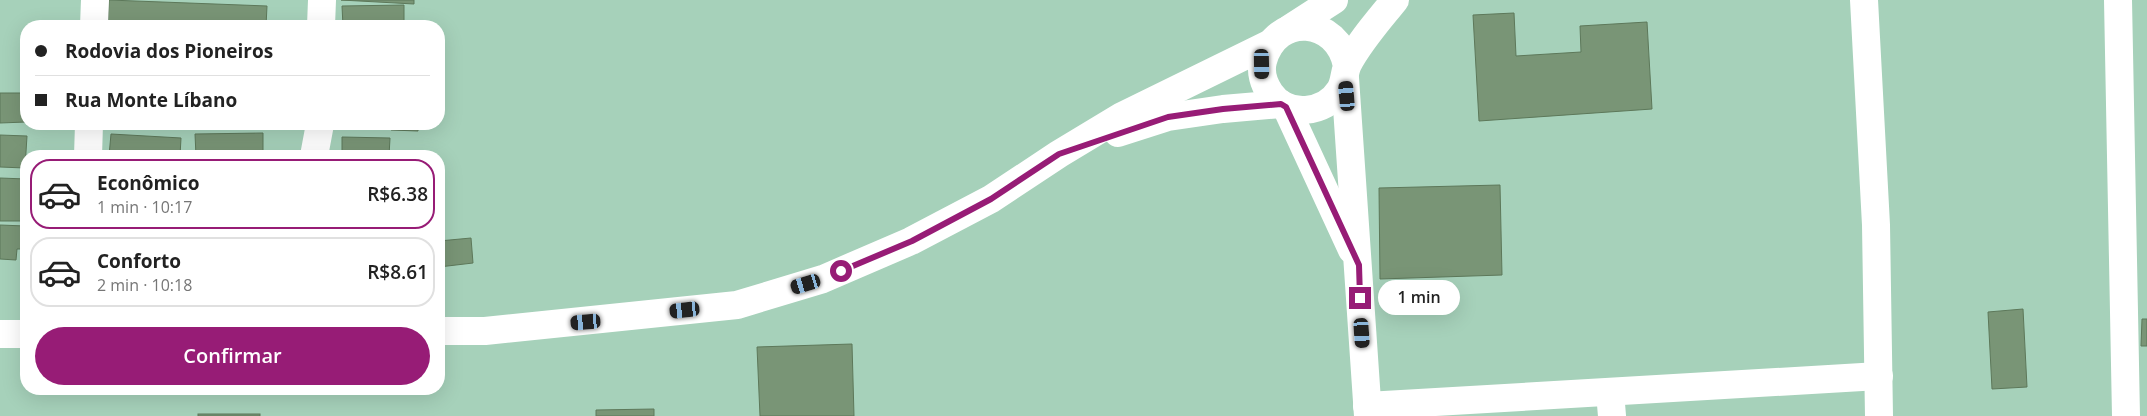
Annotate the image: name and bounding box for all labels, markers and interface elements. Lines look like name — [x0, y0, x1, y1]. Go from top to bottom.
text: Rodovia dos Pioneiros — [65, 38, 273, 64]
car — [1254, 49, 1269, 79]
car — [1338, 80, 1355, 112]
text: Rua Monte Líbano — [65, 87, 237, 113]
text: Econômico — [97, 170, 199, 196]
icon: car — [37, 172, 82, 217]
text: R$6.38 — [367, 181, 428, 207]
text: 1 min · 10:17 — [97, 196, 192, 218]
text: Conforto — [97, 248, 181, 274]
icon: car — [37, 250, 82, 295]
text: R$8.61 — [367, 259, 428, 285]
route start — [830, 260, 852, 282]
car — [789, 272, 822, 296]
text: 2 min · 10:18 — [97, 274, 192, 296]
callout: 1 min — [1378, 280, 1460, 316]
text: 1 min — [1397, 286, 1441, 308]
route end — [1349, 287, 1371, 309]
car — [669, 301, 700, 319]
car — [570, 313, 601, 331]
car — [1353, 318, 1370, 348]
button: Confirmar — [35, 327, 430, 385]

